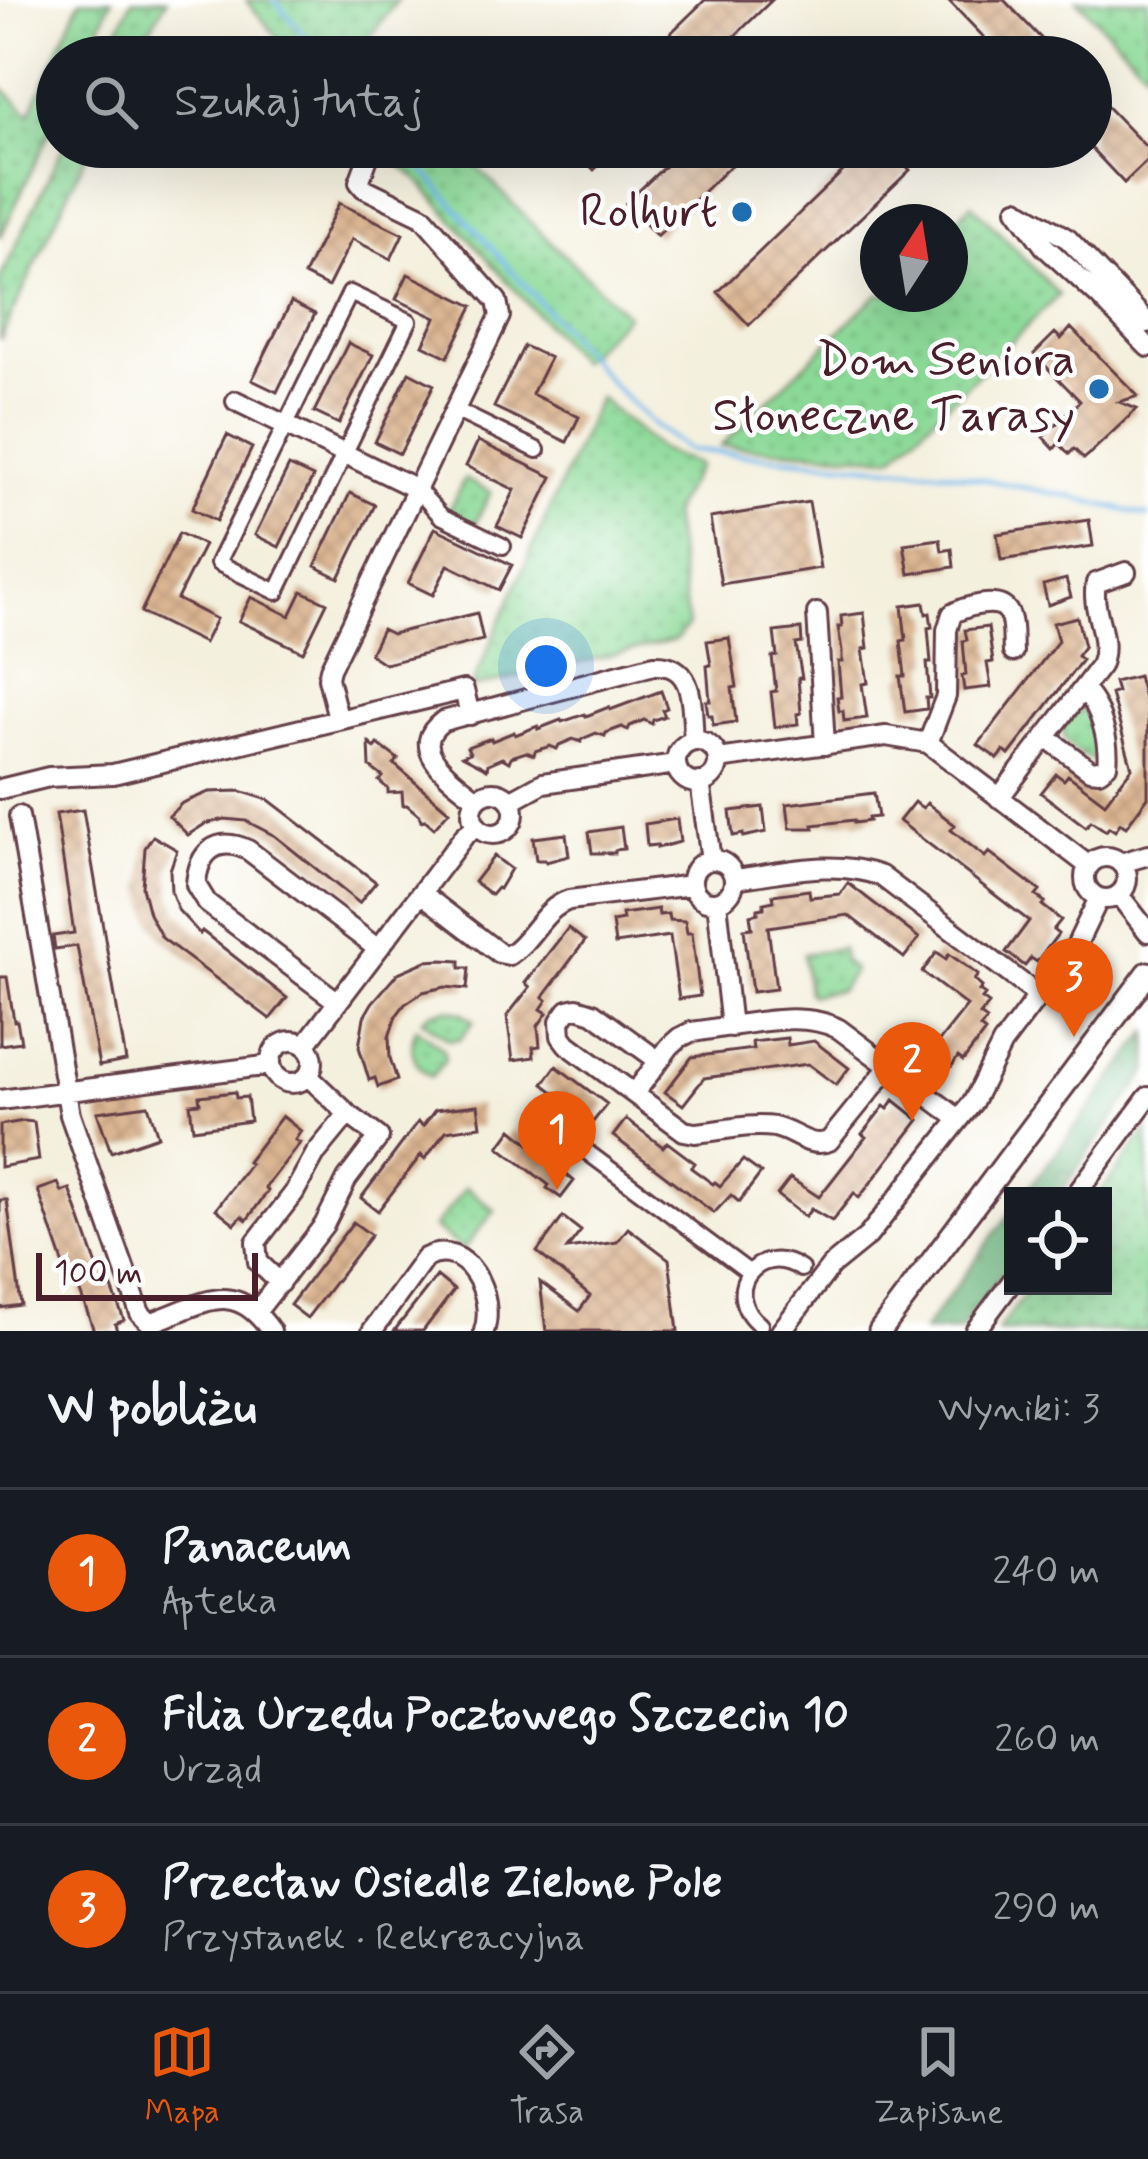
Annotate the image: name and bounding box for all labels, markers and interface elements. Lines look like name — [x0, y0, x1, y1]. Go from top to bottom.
search box — [36, 36, 1112, 168]
icon: search — [78, 69, 144, 135]
text: Szukaj tutaj — [174, 73, 423, 132]
place label: Rolhurt — [580, 181, 718, 244]
marker: Rolhurt — [729, 199, 755, 225]
north arrow — [860, 204, 968, 312]
place label: Dom Seniora Słoneczne Tarasy — [712, 330, 1075, 448]
marker: Dom Seniora Słoneczne Tarasy — [1086, 376, 1112, 402]
your location — [516, 636, 576, 696]
pin: 3 — [1035, 938, 1113, 1037]
pin: 2 — [873, 1022, 951, 1121]
pin: 1 — [518, 1091, 596, 1190]
map controls — [1004, 1187, 1112, 1295]
button: locate — [1004, 1187, 1112, 1295]
scale bar — [36, 1247, 258, 1300]
text: 100 m — [54, 1252, 143, 1296]
text: W pobliżu — [48, 1376, 256, 1442]
text: Wyniki: 3 — [938, 1384, 1100, 1435]
text: Panaceum — [162, 1518, 352, 1577]
text: 1 — [78, 1547, 96, 1598]
text: 240 m — [992, 1547, 1100, 1598]
text: Apteka — [162, 1577, 277, 1628]
text: Filia Urzędu Pocztowego Szczecin 10 — [162, 1686, 849, 1745]
text: 2 — [77, 1715, 97, 1766]
text: 260 m — [994, 1715, 1100, 1766]
text: Urząd — [162, 1745, 262, 1796]
text: Przecław Osiedle Zielone Pole — [162, 1854, 723, 1913]
text: 3 — [78, 1883, 96, 1934]
text: 290 m — [993, 1883, 1100, 1934]
text: Przystanek · Rekreacyjna — [162, 1913, 585, 1964]
tab: Mapa — [145, 2019, 220, 2135]
tab: Trasa — [510, 2019, 584, 2135]
tab: Zapisane — [874, 2019, 1003, 2135]

